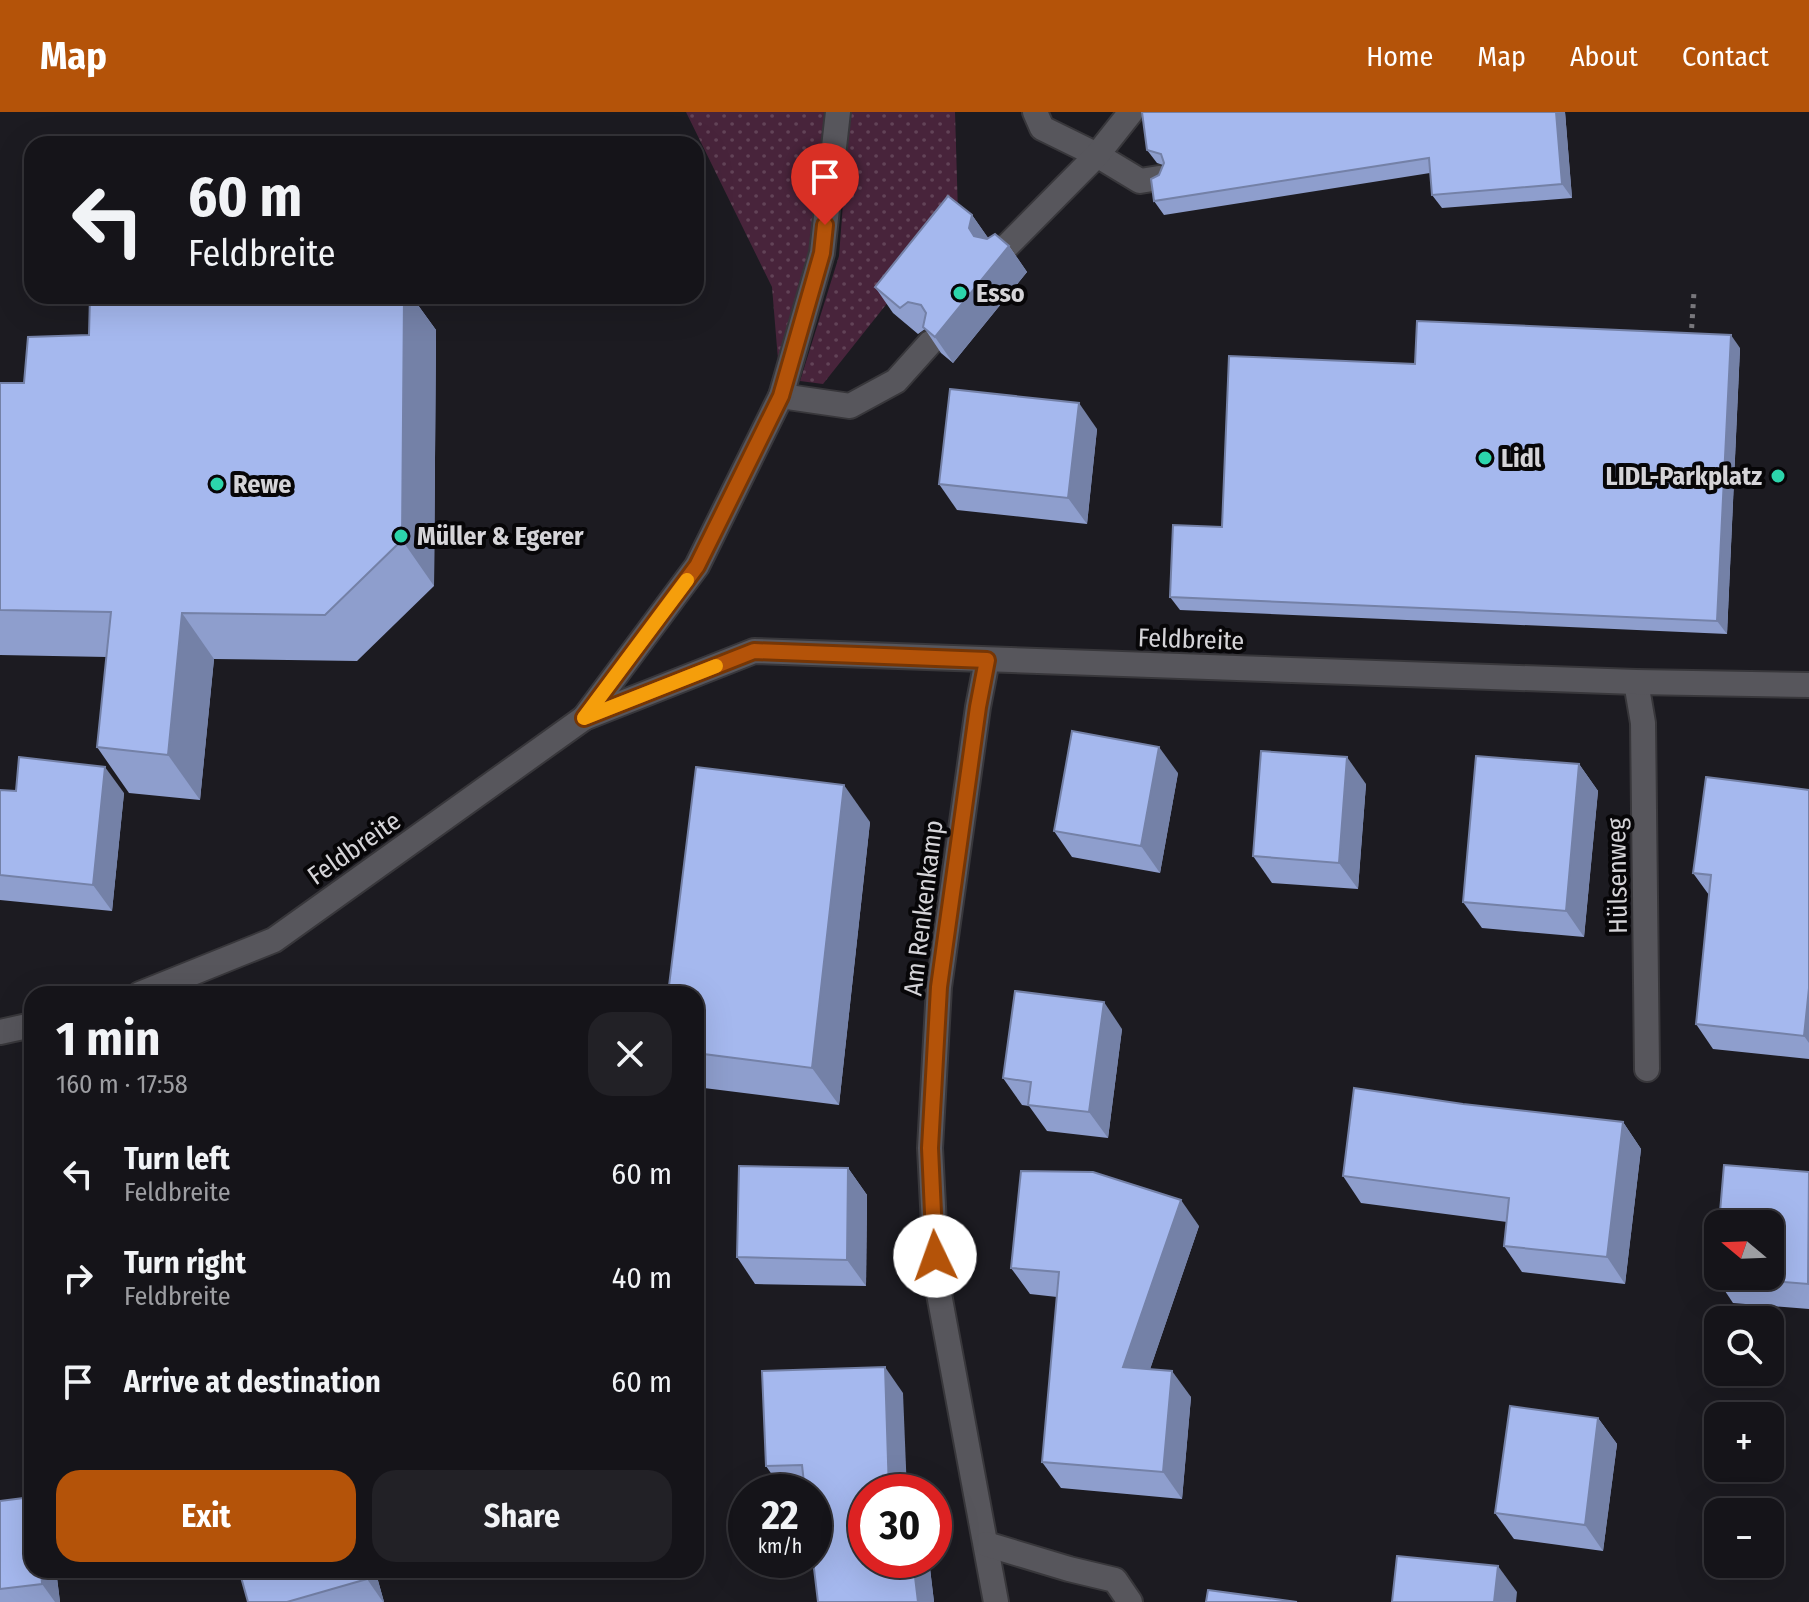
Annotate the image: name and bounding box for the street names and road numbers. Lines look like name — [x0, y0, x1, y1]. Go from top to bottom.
street label: Feldbreite — [1137, 622, 1245, 657]
street label: Feldbreite — [302, 805, 407, 892]
street label: Hülsenweg — [1601, 817, 1634, 934]
street label: Am Renkenkamp — [897, 818, 950, 998]

